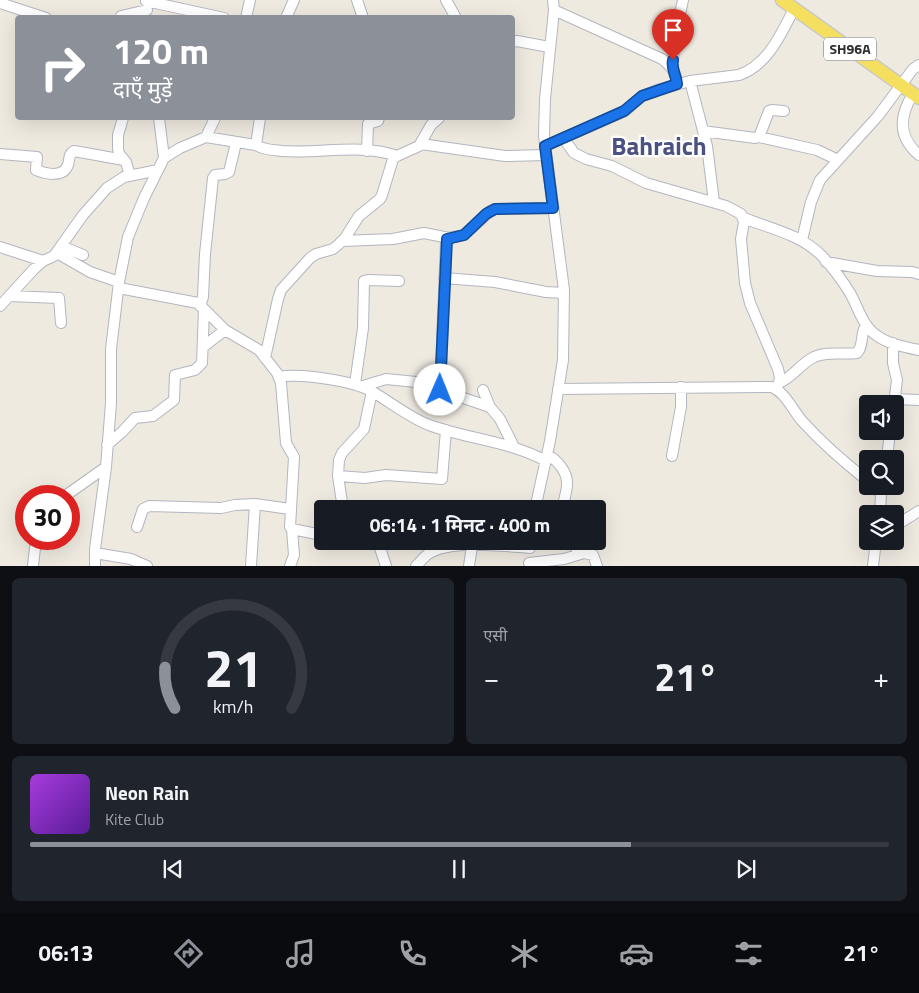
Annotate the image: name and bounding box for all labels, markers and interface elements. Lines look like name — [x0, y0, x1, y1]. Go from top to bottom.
pin — [652, 9, 694, 60]
icon: arrive — [659, 16, 687, 44]
text: 120 m — [113, 24, 209, 78]
icon: right — [30, 35, 95, 100]
road number: SH96A — [824, 38, 876, 61]
text: दाएँ मुड़ें — [113, 72, 172, 106]
district label: Bahraich — [611, 127, 707, 165]
position arrow — [413, 363, 465, 415]
map controls — [859, 395, 904, 550]
button: sound — [859, 395, 904, 440]
button: search — [859, 450, 904, 495]
speed limit sign: 30 — [15, 485, 80, 550]
button: layers — [859, 505, 904, 550]
text: 06:14 · 1 मिनट · 400 m — [370, 510, 550, 539]
text: एसी — [484, 623, 507, 647]
text: 21 — [204, 628, 262, 707]
text: 21° — [654, 648, 718, 706]
text: − — [484, 656, 499, 699]
text: + — [873, 656, 889, 699]
text: km/h — [213, 693, 253, 720]
text: Neon Rain — [105, 778, 189, 807]
text: Kite Club — [105, 807, 164, 831]
icon: previous — [159, 855, 187, 883]
icon: pause — [445, 855, 473, 883]
icon: next — [732, 855, 760, 883]
text: 06:13 — [39, 936, 93, 970]
icon: directions — [171, 936, 206, 971]
icon: music — [283, 936, 318, 971]
icon: phone — [395, 936, 430, 971]
icon: climate — [507, 936, 542, 971]
icon: car — [619, 936, 654, 971]
icon: filters — [731, 936, 766, 971]
text: 21° — [843, 936, 880, 970]

